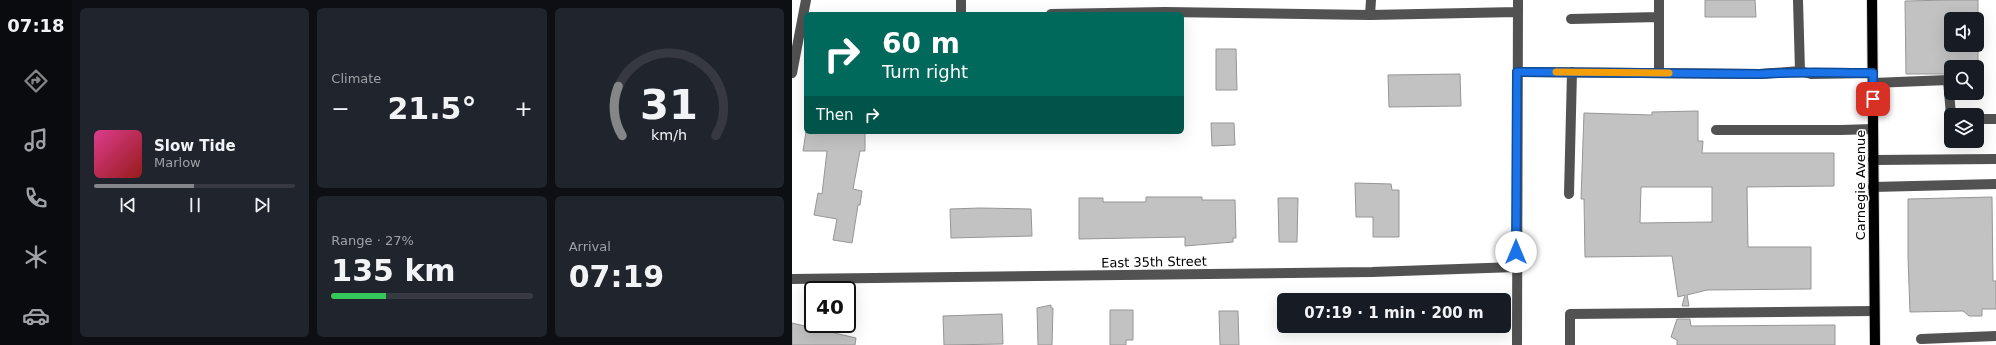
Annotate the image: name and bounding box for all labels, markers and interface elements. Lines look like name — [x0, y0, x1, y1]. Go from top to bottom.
map controls — [1944, 12, 1984, 148]
button: sound — [1944, 12, 1984, 52]
text: 07:18 — [7, 15, 65, 36]
text: 60 m — [882, 27, 960, 60]
icon: right — [816, 28, 868, 80]
button: search — [1944, 60, 1984, 100]
text: Turn right — [882, 61, 968, 82]
icon: directions — [22, 67, 50, 95]
text: Climate — [331, 71, 381, 86]
text: 31 — [640, 80, 698, 129]
pin — [1856, 82, 1890, 116]
icon: arrive — [1862, 88, 1884, 110]
text: 21.5° — [387, 91, 477, 126]
text: − — [331, 96, 350, 121]
text: + — [514, 96, 533, 121]
icon: right — [861, 104, 883, 126]
text: Then — [816, 106, 853, 124]
button: layers — [1944, 108, 1984, 148]
icon: music — [22, 126, 50, 154]
text: km/h — [651, 126, 687, 142]
street label: Carnegie Avenue — [1853, 130, 1868, 240]
text: Slow Tide — [154, 137, 236, 155]
text: Marlow — [154, 155, 201, 170]
icon: phone — [22, 184, 50, 212]
icon: previous — [117, 194, 139, 216]
icon: pause — [184, 194, 206, 216]
icon: next — [251, 194, 273, 216]
position arrow — [1495, 231, 1537, 273]
text: Range · 27% — [331, 233, 414, 248]
text: Arrival — [569, 239, 611, 254]
icon: climate — [22, 243, 50, 271]
text: 135 km — [331, 253, 456, 288]
street label: East 35th Street — [1101, 254, 1207, 270]
text: 07:19 — [569, 259, 664, 294]
speed limit sign: 40 — [804, 281, 856, 333]
icon: car — [22, 302, 50, 330]
text: 07:19 · 1 min · 200 m — [1304, 304, 1484, 322]

